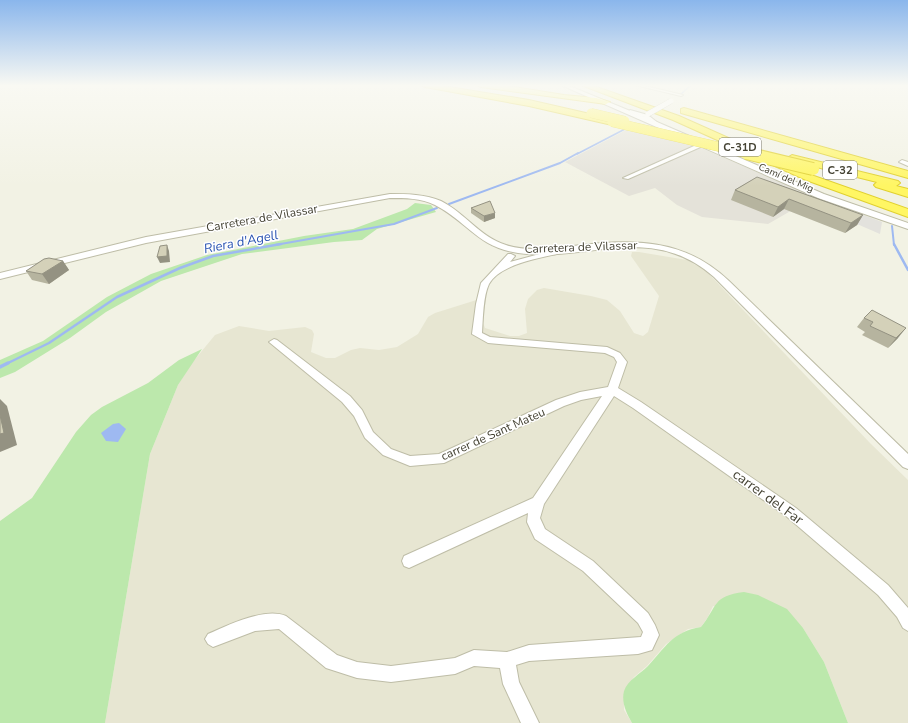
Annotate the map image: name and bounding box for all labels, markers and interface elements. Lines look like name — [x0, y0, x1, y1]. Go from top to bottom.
road number: C-31D — [719, 138, 761, 156]
street label: Camí del Mig — [756, 160, 816, 196]
road number: C-32 — [823, 161, 857, 179]
street label: Carretera de Vilassar — [205, 200, 320, 236]
water label: Riera d'Agell — [202, 226, 280, 258]
street label: Carretera de Vilassar — [524, 237, 638, 257]
street label: carrer de Sant Mateu — [438, 404, 548, 464]
street label: carrer del Far — [729, 465, 807, 529]

